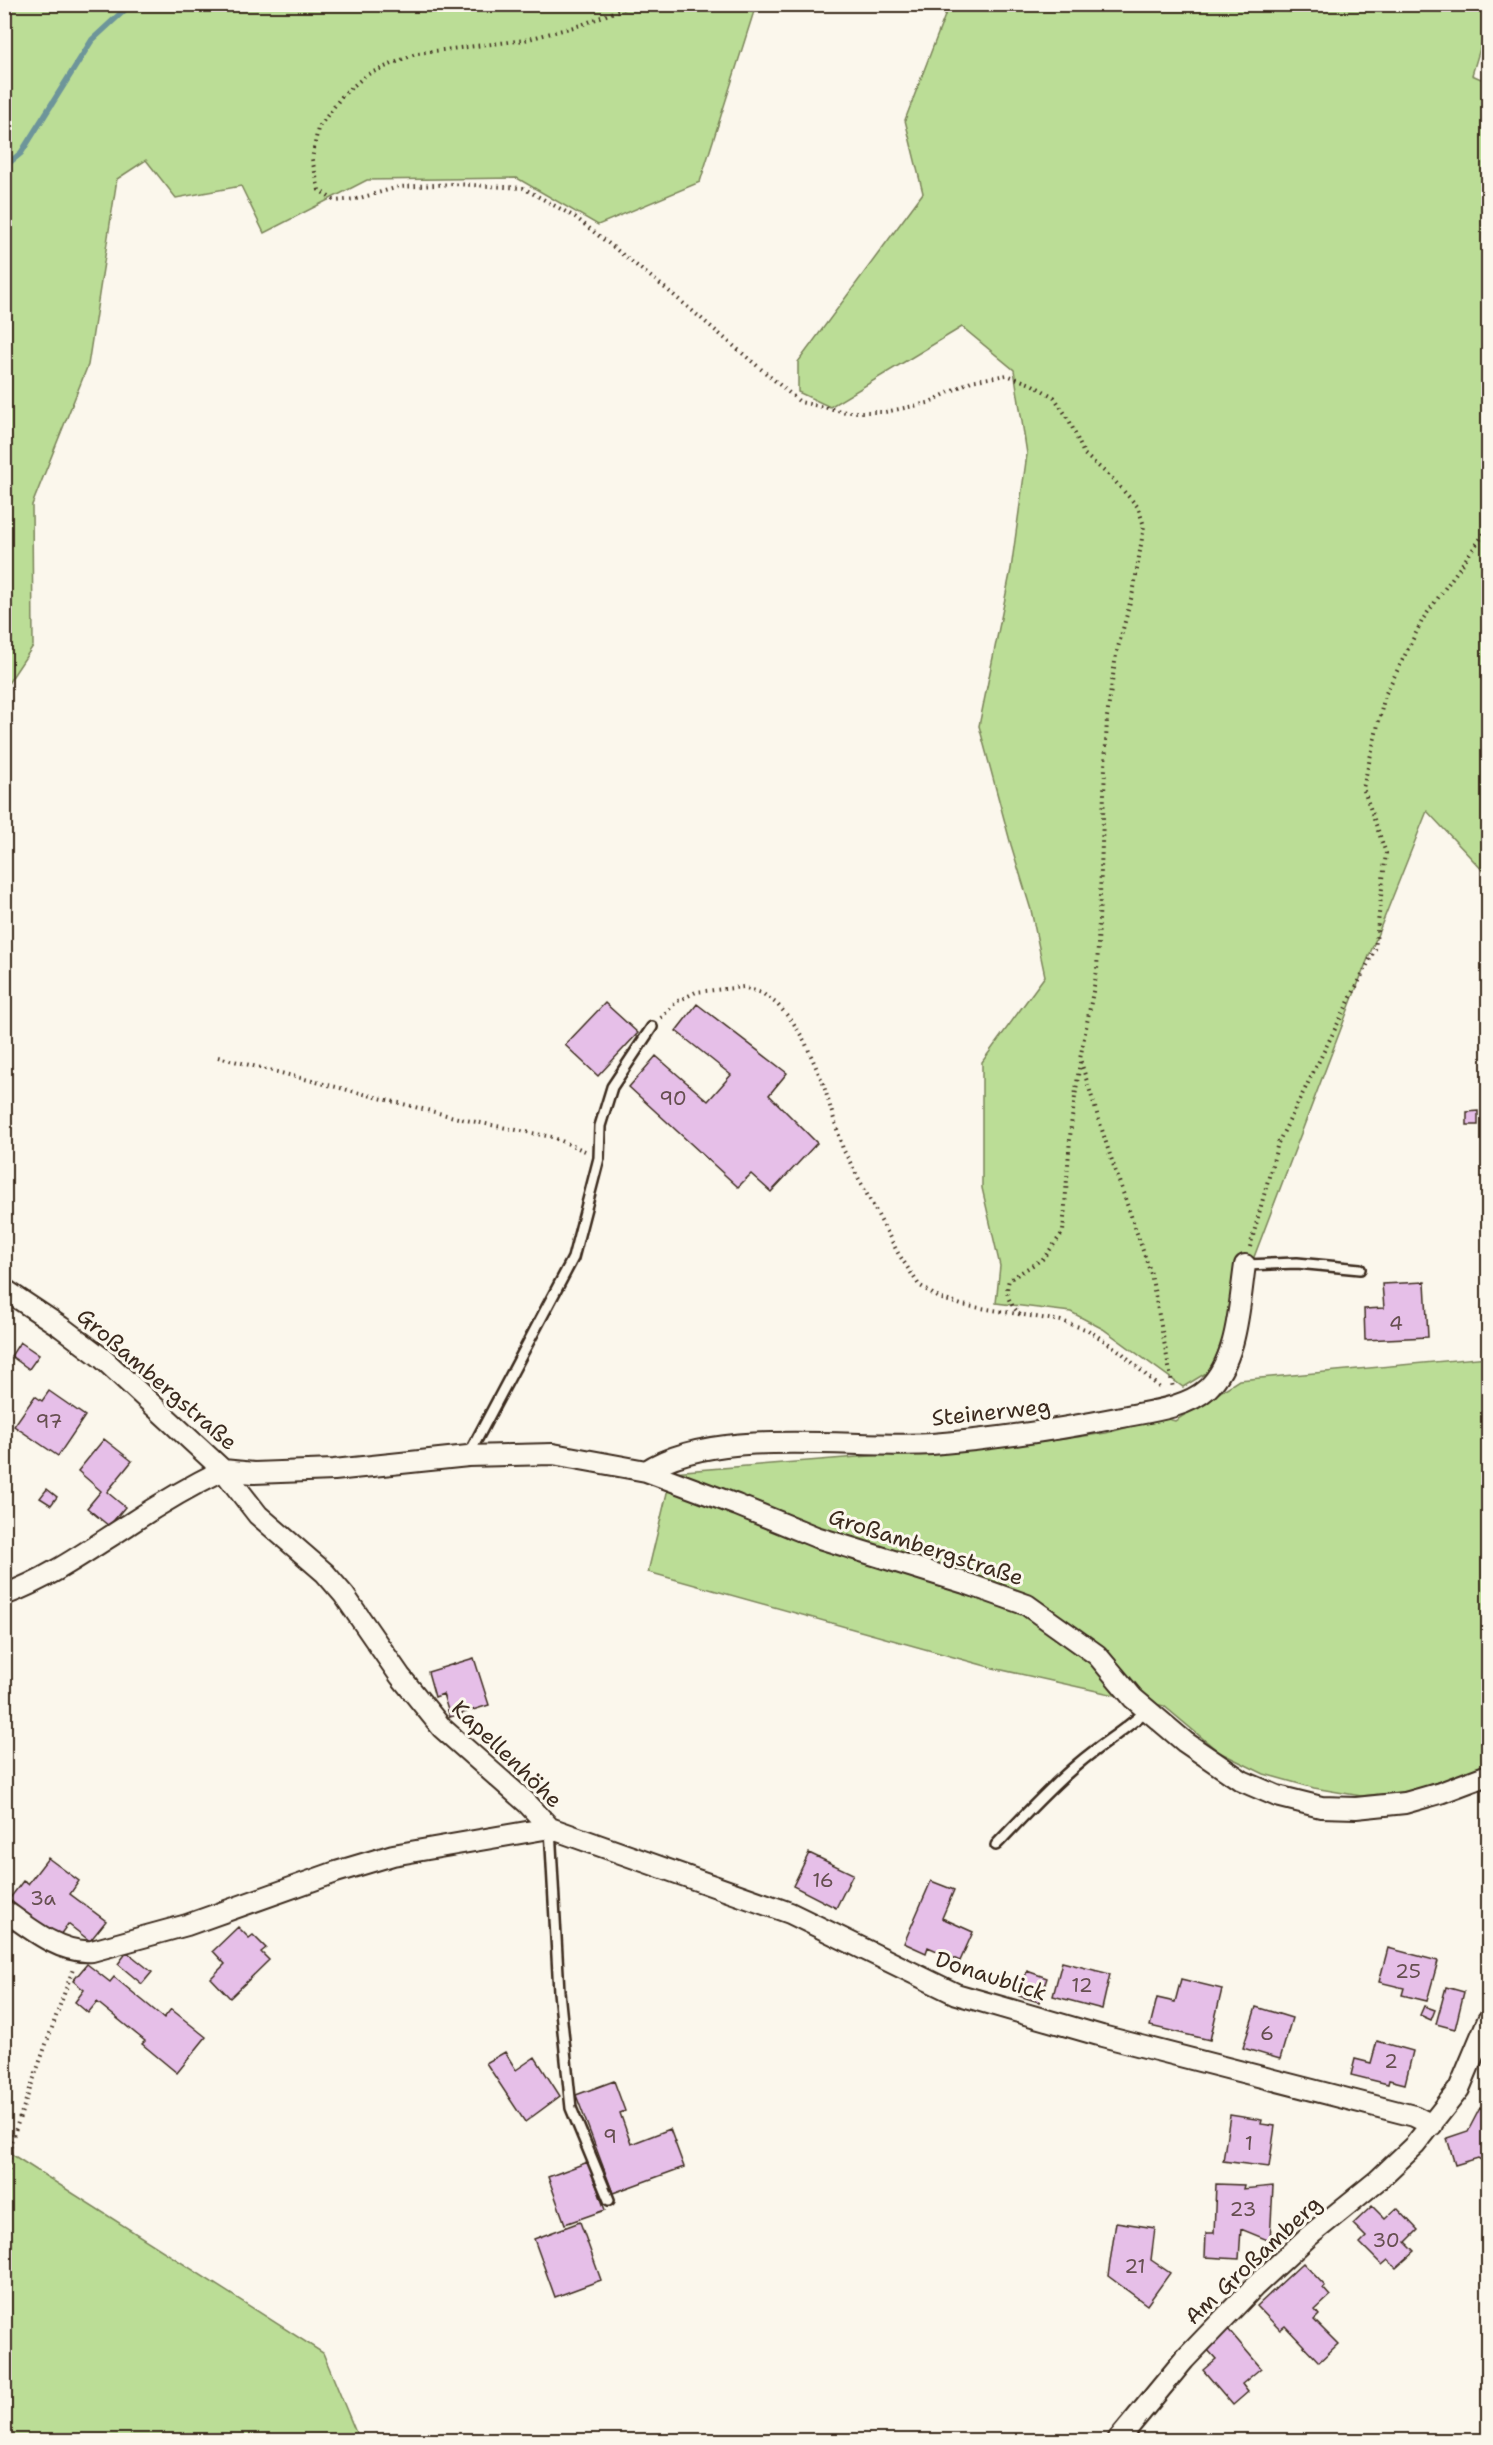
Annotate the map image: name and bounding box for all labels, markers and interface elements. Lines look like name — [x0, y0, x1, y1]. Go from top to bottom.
house number: 90 — [659, 1085, 687, 1111]
street label: Großambergstraße — [71, 1301, 243, 1457]
house number: 4 — [1389, 1310, 1403, 1336]
street label: Steinerweg — [930, 1391, 1052, 1433]
house number: 97 — [36, 1408, 62, 1434]
street label: Großambergstraße — [825, 1502, 1027, 1592]
street label: Kapellenhöhe — [445, 1694, 569, 1814]
house number: 16 — [812, 1867, 834, 1893]
house number: 3a — [30, 1885, 57, 1911]
street label: Donaublick — [932, 1944, 1050, 2008]
house number: 25 — [1395, 1958, 1421, 1984]
house number: 12 — [1071, 1972, 1093, 1998]
house number: 6 — [1260, 2020, 1274, 2046]
house number: 2 — [1384, 2048, 1398, 2074]
house number: 9 — [603, 2123, 617, 2149]
house number: 1 — [1245, 2130, 1253, 2156]
street label: Am Großamberg — [1179, 2189, 1327, 2331]
house number: 23 — [1230, 2196, 1256, 2222]
house number: 30 — [1372, 2227, 1400, 2253]
house number: 21 — [1124, 2253, 1146, 2279]

